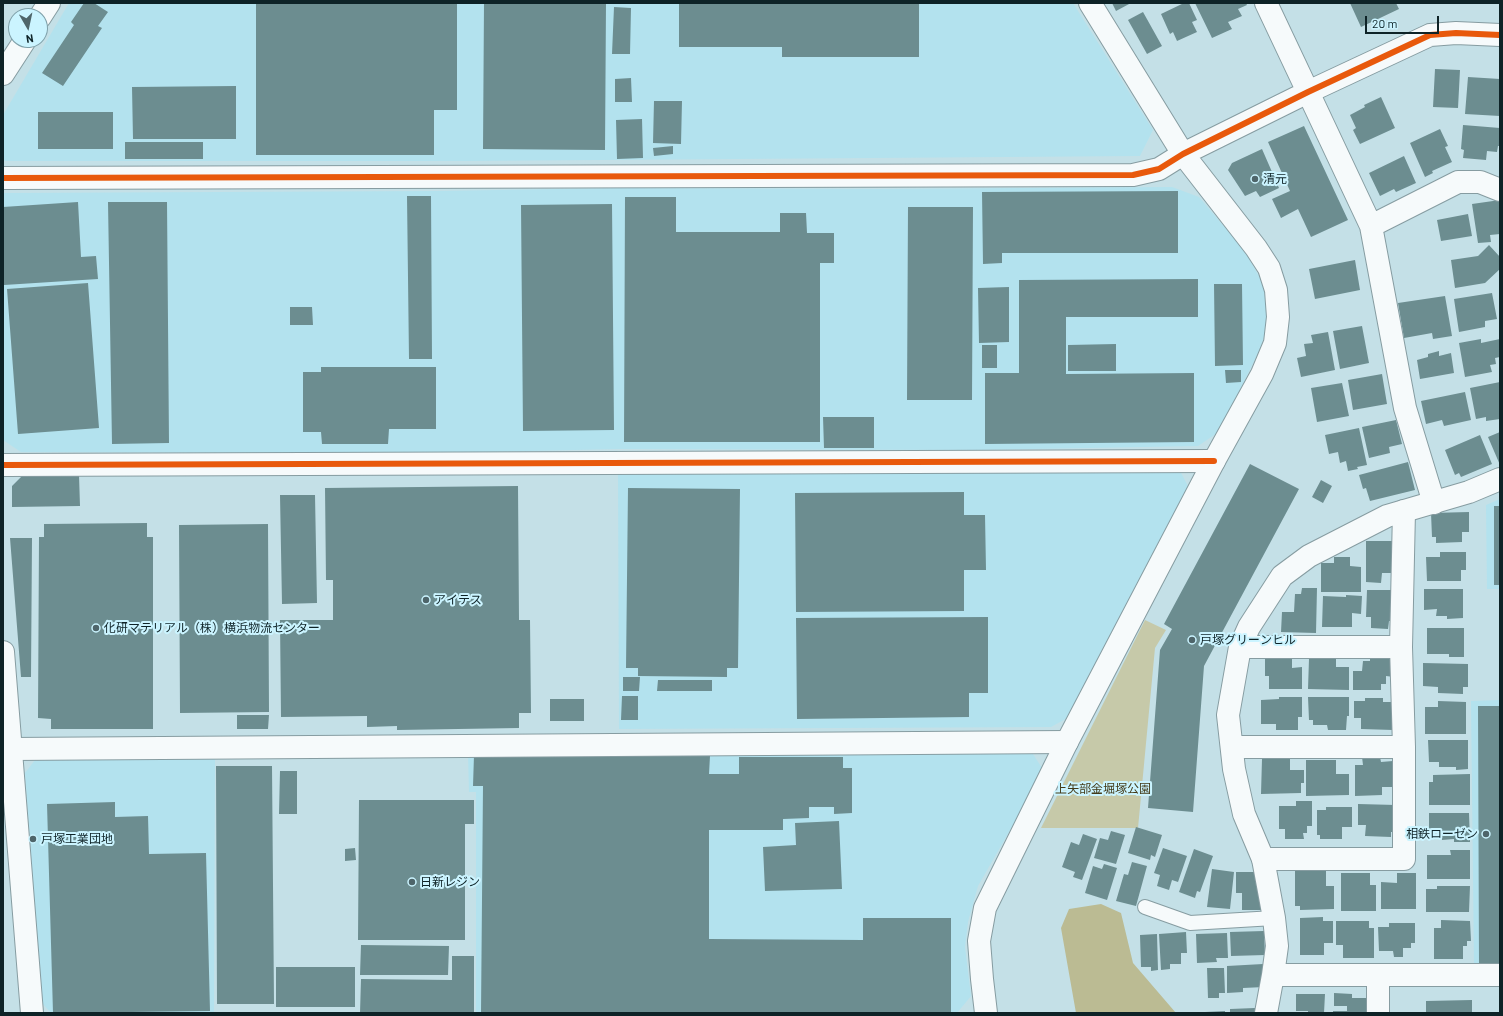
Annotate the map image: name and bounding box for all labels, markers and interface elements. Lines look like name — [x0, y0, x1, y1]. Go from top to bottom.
north arrow — [8, 8, 48, 48]
scale bar — [1367, 8, 1441, 34]
text: 20 m — [1372, 16, 1398, 30]
text: N — [25, 32, 34, 46]
place label: 清元 — [1263, 172, 1287, 186]
marker: 清元 — [1250, 174, 1260, 184]
place label: アイテス — [434, 593, 482, 607]
marker: アイテス — [421, 595, 431, 605]
place label: 化研マテリアル（株）横浜物流センター — [104, 621, 320, 635]
marker: 化研マテリアル（株）横浜物流センター — [91, 623, 101, 633]
place label: 戸塚グリーンヒル — [1200, 633, 1296, 647]
marker: 戸塚グリーンヒル — [1187, 635, 1197, 645]
park label: 上矢部金堀塚公園 — [1055, 782, 1151, 796]
place label: 相鉄ローゼン — [1406, 827, 1478, 841]
marker: 相鉄ローゼン — [1481, 829, 1491, 839]
place label: 戸塚工業団地 — [41, 832, 113, 846]
marker: 戸塚工業団地 — [28, 834, 38, 844]
place label: 日新レジン — [420, 875, 480, 889]
marker: 日新レジン — [407, 877, 417, 887]

